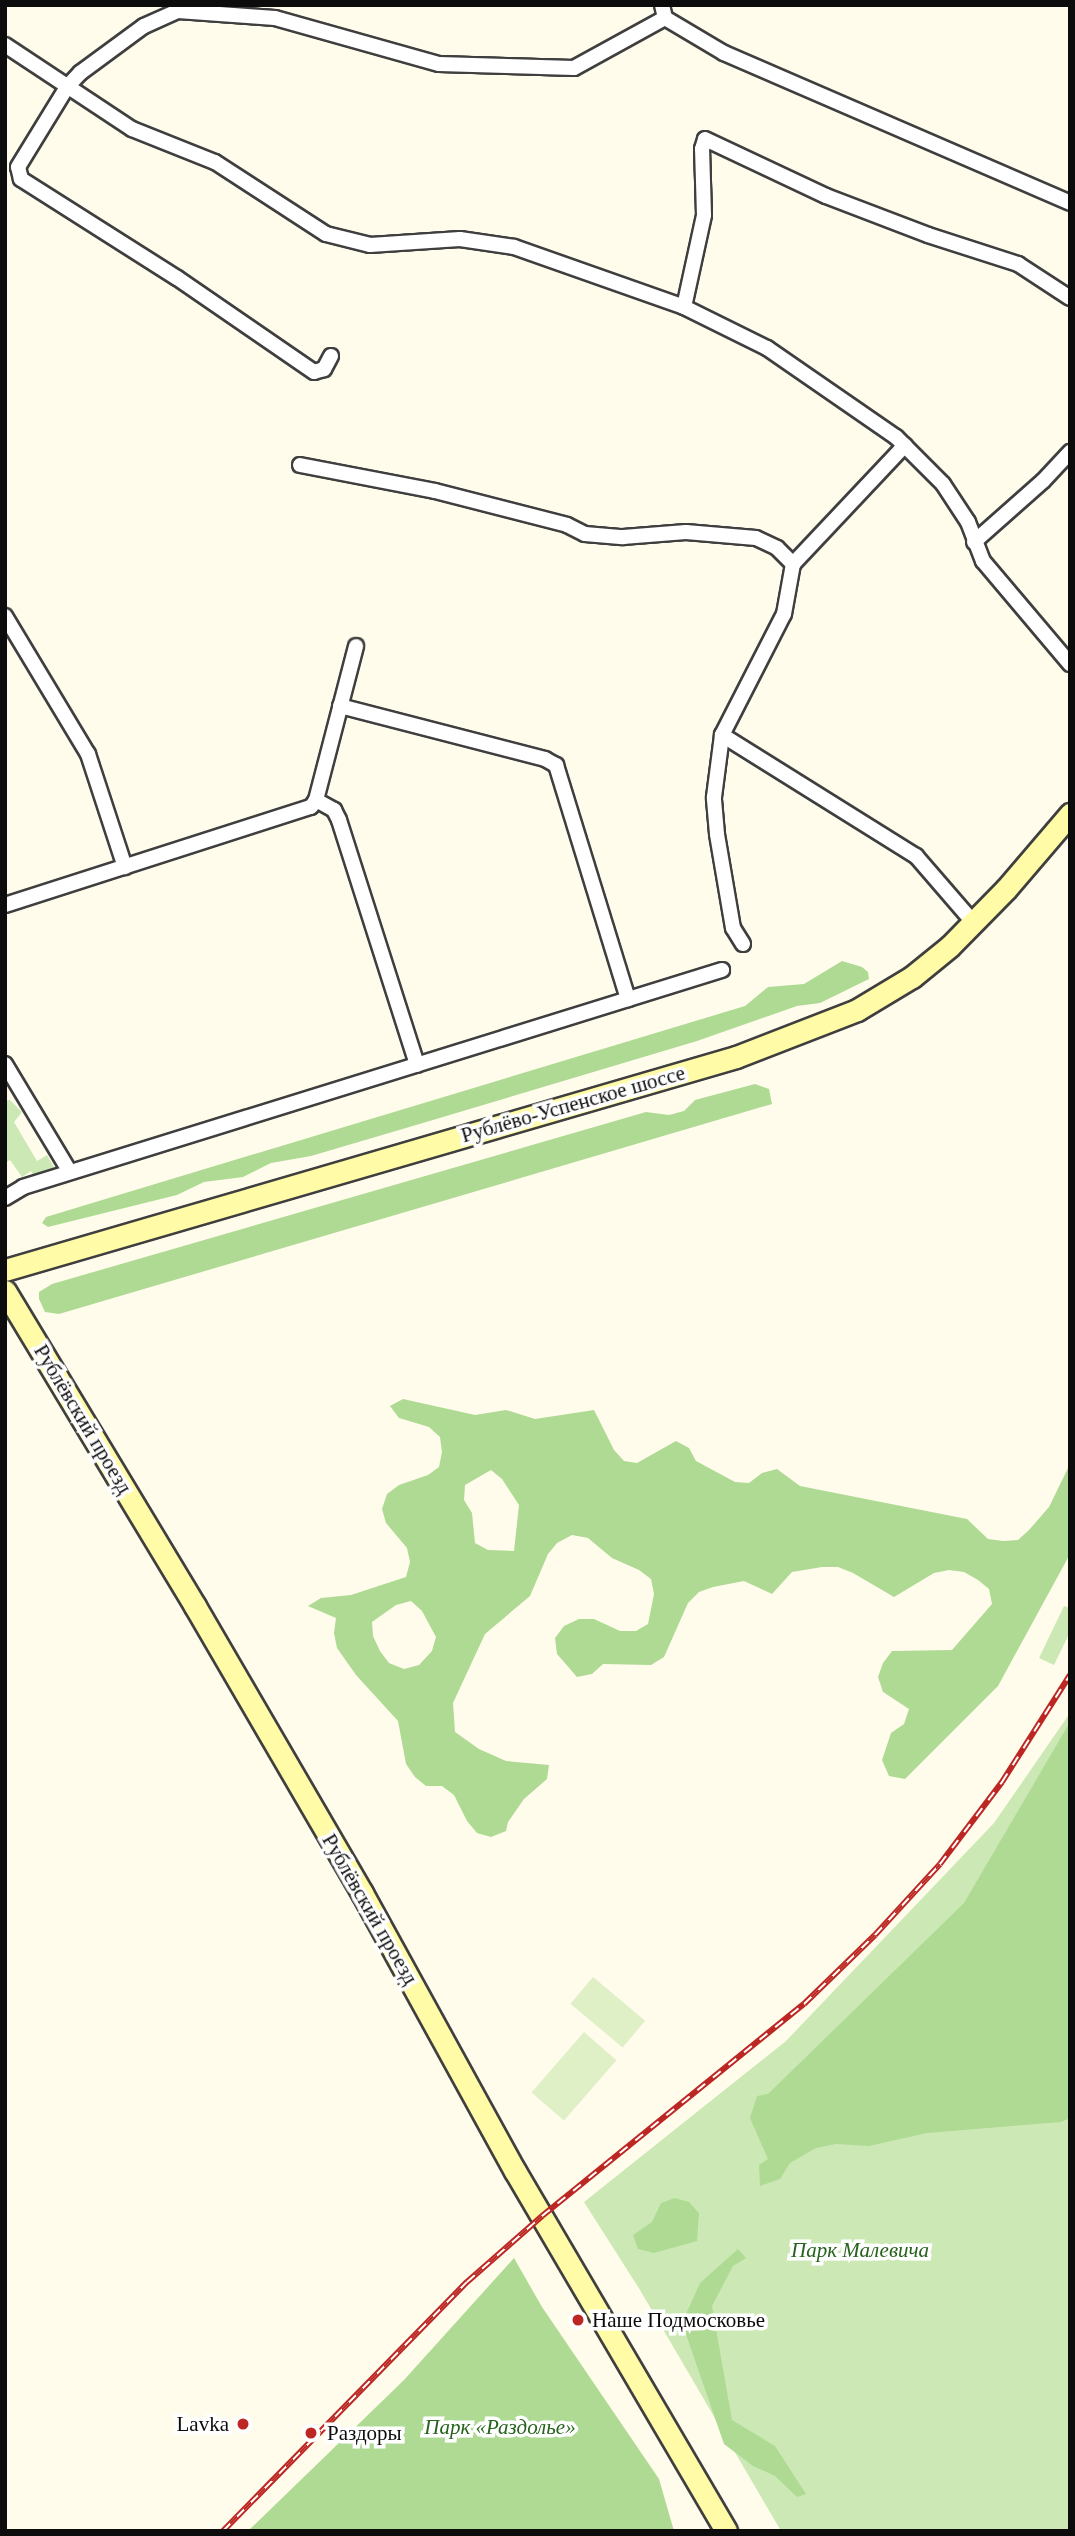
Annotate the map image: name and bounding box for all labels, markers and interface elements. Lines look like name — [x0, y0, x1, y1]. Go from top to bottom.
street label: Рублёво-Успенское шоссе — [458, 1060, 688, 1148]
street label: Рублёвский проезд — [29, 1340, 137, 1498]
street label: Рублёвский проезд — [317, 1829, 423, 1989]
park label: Парк Малевича — [791, 2237, 929, 2263]
place label: Наше Подмосковье — [592, 2307, 765, 2333]
marker: Наше Подмосковье — [570, 2312, 586, 2328]
place label: Lavka — [177, 2411, 229, 2437]
park label: Парк «Раздолье» — [424, 2414, 576, 2440]
marker: Lavka — [235, 2416, 251, 2432]
place label: Раздоры — [327, 2420, 402, 2446]
marker: Раздоры — [301, 2423, 321, 2443]

